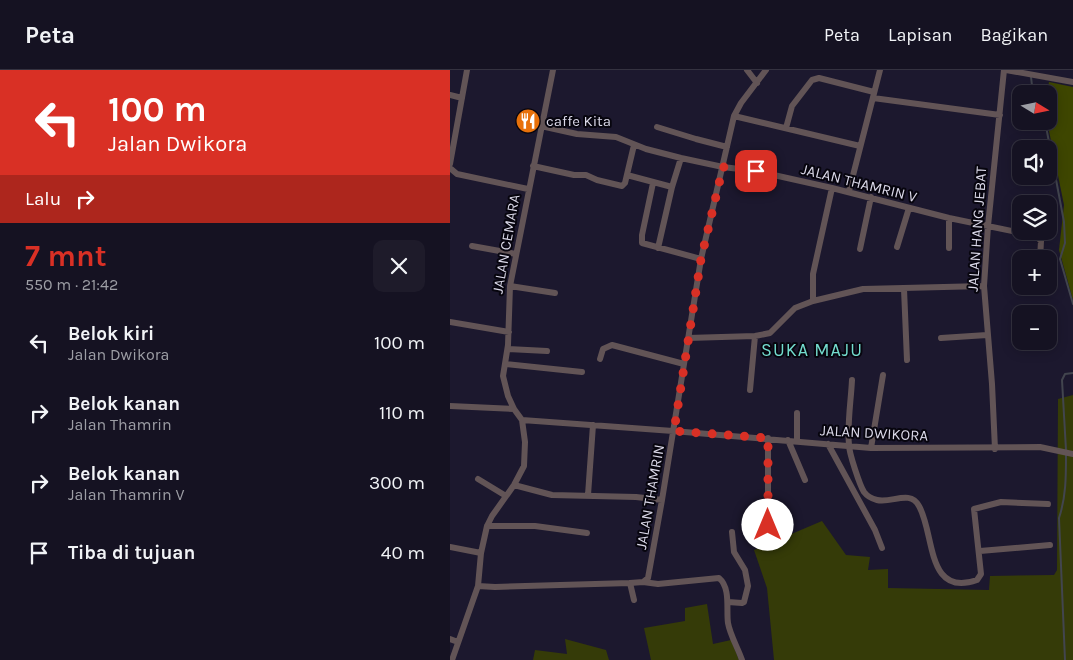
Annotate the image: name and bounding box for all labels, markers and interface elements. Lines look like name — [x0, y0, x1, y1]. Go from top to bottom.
text: Peta — [25, 21, 75, 49]
text: Peta — [824, 24, 860, 46]
text: Lapisan — [888, 24, 952, 46]
text: Bagikan — [980, 24, 1048, 46]
north arrow — [1012, 85, 1058, 130]
map controls — [1012, 85, 1057, 350]
text: 100 m — [108, 89, 207, 130]
icon: left — [25, 90, 90, 155]
restaurant icon: caffe Kita — [515, 108, 541, 134]
place label: caffe Kita — [546, 112, 611, 130]
text: Jalan Dwikora — [108, 131, 247, 157]
button: sound — [1012, 140, 1057, 185]
pin — [735, 150, 777, 192]
icon: arrive — [742, 157, 770, 185]
street label: JALAN THAMRIN V — [799, 160, 919, 206]
street label: JALAN HANG JEBAT — [964, 165, 990, 292]
icon: right — [71, 185, 99, 213]
text: Lalu — [25, 188, 61, 210]
street label: JALAN CEMARA — [488, 192, 524, 295]
button: layers — [1012, 195, 1057, 240]
text: 7 mnt — [25, 238, 107, 274]
button: close — [373, 240, 425, 292]
button: + — [1012, 250, 1057, 295]
text: 550 m · 21:42 — [25, 275, 118, 294]
button: − — [1012, 305, 1057, 350]
text: Belok kiri — [68, 323, 154, 345]
icon: left — [25, 329, 53, 357]
text: 100 m — [374, 332, 425, 354]
district label: SUKA MAJU — [761, 339, 863, 361]
text: Jalan Dwikora — [68, 345, 169, 364]
text: Belok kanan — [68, 393, 180, 415]
icon: right — [25, 399, 53, 427]
text: 110 m — [379, 402, 425, 424]
text: Jalan Thamrin — [68, 415, 172, 434]
street label: JALAN DWIKORA — [819, 421, 929, 445]
street label: JALAN THAMRIN — [632, 443, 668, 551]
text: Belok kanan — [68, 463, 180, 485]
icon: right — [25, 469, 53, 497]
text: 300 m — [369, 472, 425, 494]
text: Jalan Thamrin V — [68, 485, 184, 504]
position arrow — [741, 498, 793, 550]
icon: arrive — [25, 539, 53, 567]
text: Tiba di tujuan — [68, 542, 195, 564]
text: 40 m — [381, 542, 425, 564]

